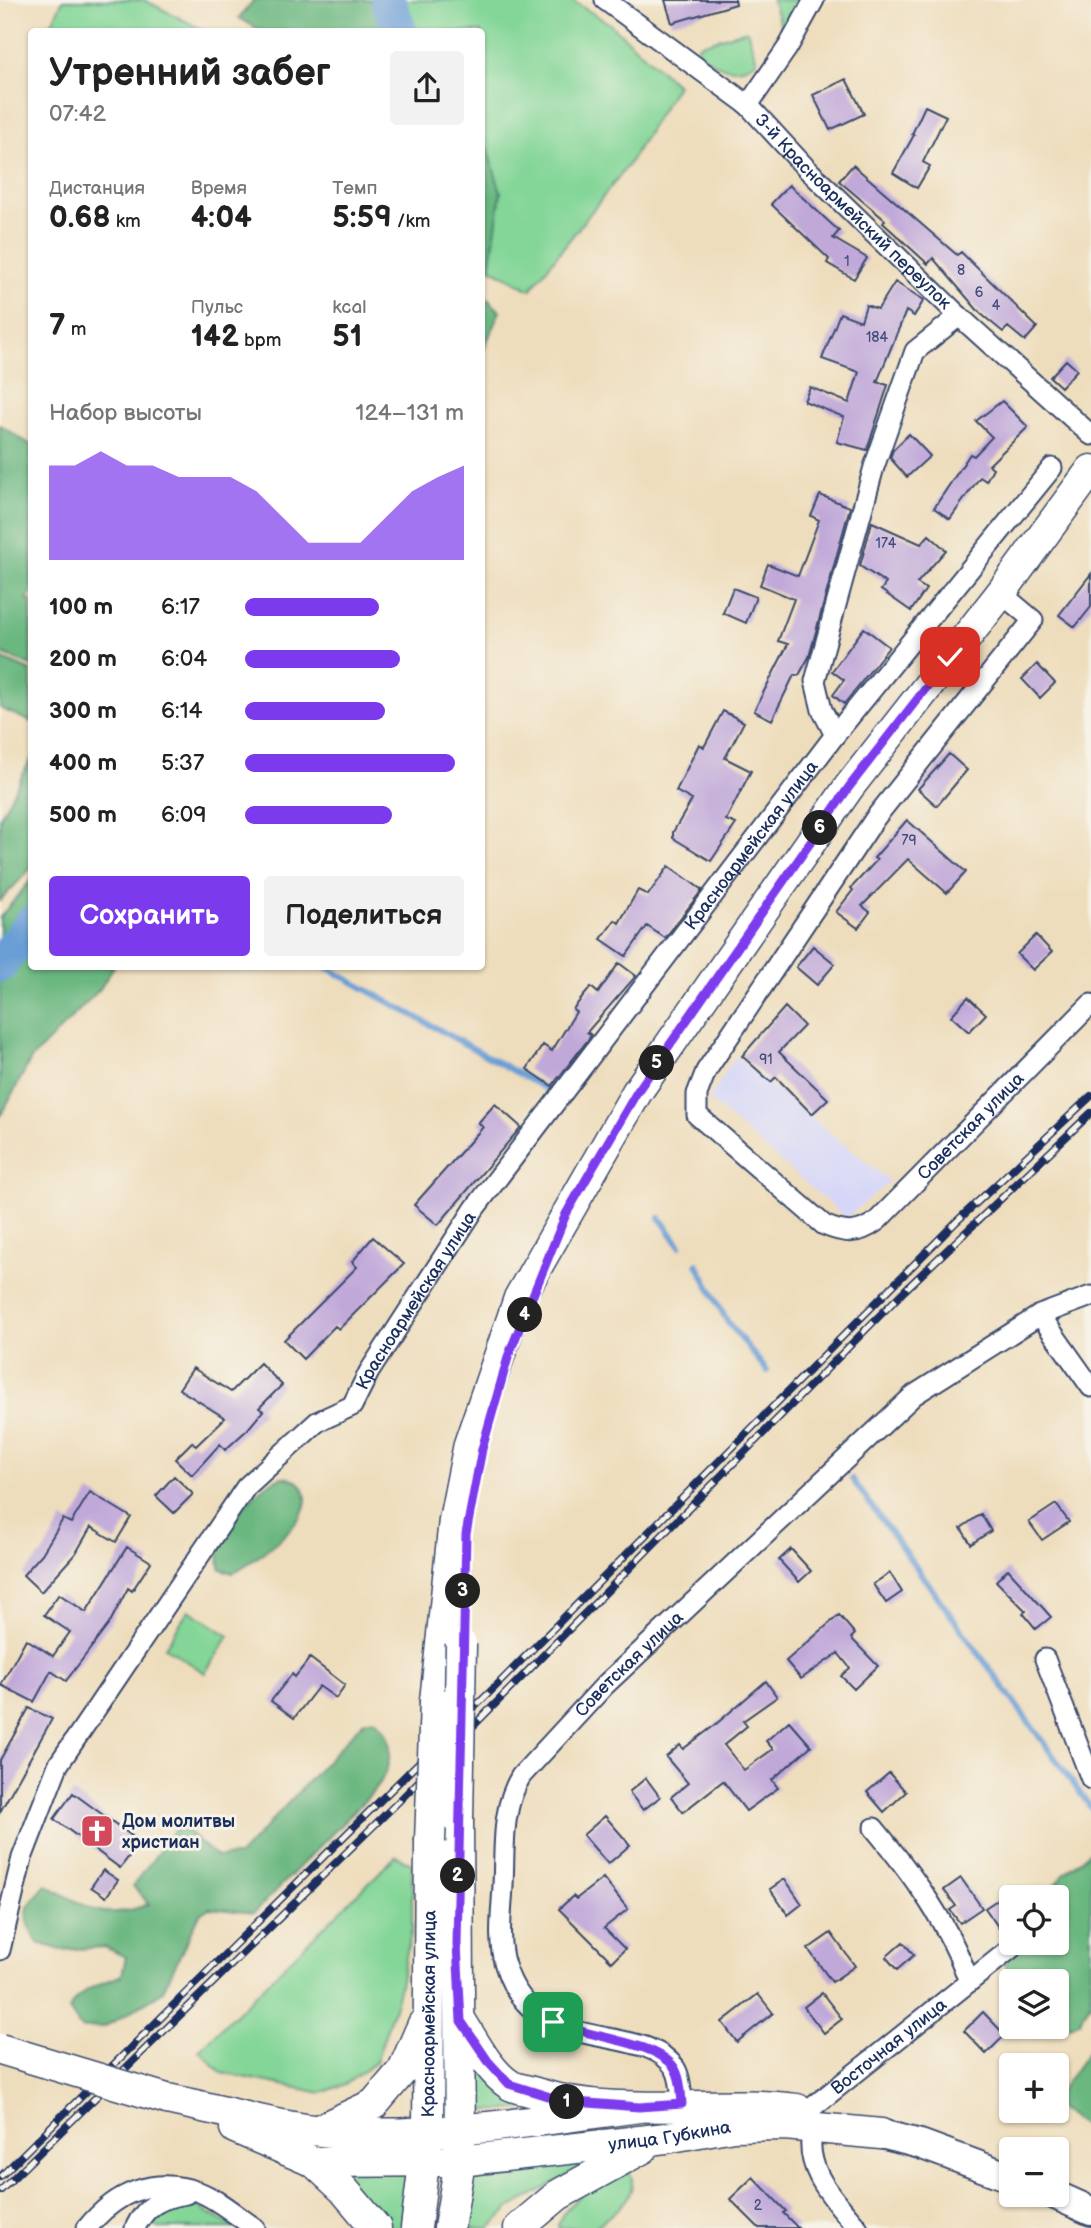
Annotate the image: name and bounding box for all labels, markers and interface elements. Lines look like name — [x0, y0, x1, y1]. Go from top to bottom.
text: Утренний забег — [49, 51, 331, 96]
button: share — [390, 51, 464, 125]
text: 07:42 — [49, 100, 106, 128]
street label: 3-й Красноармейский переулок — [751, 109, 956, 314]
text: Дистанция — [49, 177, 145, 200]
text: Время — [191, 177, 247, 200]
text: Темп — [332, 177, 377, 200]
text: 0.68 — [49, 200, 111, 236]
text: 4:04 — [191, 200, 252, 236]
text: 5:59 — [332, 200, 392, 236]
text: km — [111, 210, 141, 233]
text: /km — [392, 210, 430, 233]
house number: 1 — [844, 253, 850, 270]
house number: 8 — [957, 262, 965, 279]
house number: 6 — [975, 284, 984, 301]
text: Пульс — [191, 296, 243, 319]
text: kcal — [332, 296, 366, 319]
house number: 4 — [992, 297, 1001, 314]
text: 7 — [49, 308, 66, 344]
text: m — [66, 318, 86, 341]
text: 142 — [191, 319, 239, 355]
text: 51 — [332, 319, 362, 355]
text: bpm — [239, 329, 282, 352]
house number: 184 — [866, 329, 889, 346]
text: Набор высоты — [49, 399, 202, 427]
text: 124–131 m — [356, 399, 464, 427]
house number: 174 — [876, 535, 897, 552]
text: 100 m — [49, 593, 113, 621]
text: 6:17 — [161, 593, 200, 621]
pin — [920, 627, 980, 687]
icon: check — [931, 638, 969, 676]
text: 200 m — [49, 645, 117, 673]
text: 6:04 — [161, 645, 207, 673]
text: 300 m — [49, 697, 117, 725]
text: 6:14 — [161, 697, 203, 725]
text: 400 m — [49, 749, 117, 777]
text: 5:37 — [161, 749, 204, 777]
street label: Красноармейская улица — [680, 756, 823, 934]
text: 500 m — [49, 801, 117, 829]
text: 6:09 — [161, 801, 207, 829]
pin: 6 — [802, 810, 838, 846]
text: 6 — [814, 816, 825, 839]
house number: 79 — [902, 832, 916, 849]
button: Сохранить — [49, 876, 250, 956]
button: Поделиться — [264, 876, 464, 956]
pin: 5 — [640, 1046, 674, 1080]
text: 5 — [651, 1051, 662, 1074]
house number: 91 — [759, 1051, 773, 1068]
street label: Советская улица — [913, 1068, 1028, 1184]
street label: Красноармейская улица — [351, 1207, 481, 1393]
pin: 4 — [508, 1298, 542, 1332]
text: 4 — [519, 1303, 530, 1326]
pin: 3 — [446, 1574, 480, 1608]
text: 3 — [457, 1579, 468, 1602]
street label: Советская улица — [571, 1607, 688, 1721]
place label: Дом молитвы христиан — [122, 1811, 235, 1853]
church icon: Дом молитвы христиан — [78, 1812, 116, 1850]
pin: 2 — [440, 1858, 476, 1894]
text: 2 — [452, 1864, 463, 1887]
map controls — [999, 1885, 1069, 2207]
button: locate — [999, 1885, 1069, 1955]
street label: Красноармейская улица — [418, 1910, 440, 2117]
button: layers — [999, 1969, 1069, 2039]
pin — [523, 1992, 583, 2052]
street label: Восточная улица — [827, 1994, 951, 2099]
icon: arrive — [534, 2003, 572, 2041]
button: + — [999, 2053, 1069, 2123]
pin: 1 — [550, 2084, 584, 2120]
text: 1 — [563, 2090, 571, 2113]
street label: улица Губкина — [607, 2116, 733, 2155]
button: − — [999, 2137, 1069, 2207]
house number: 2 — [754, 2197, 763, 2214]

